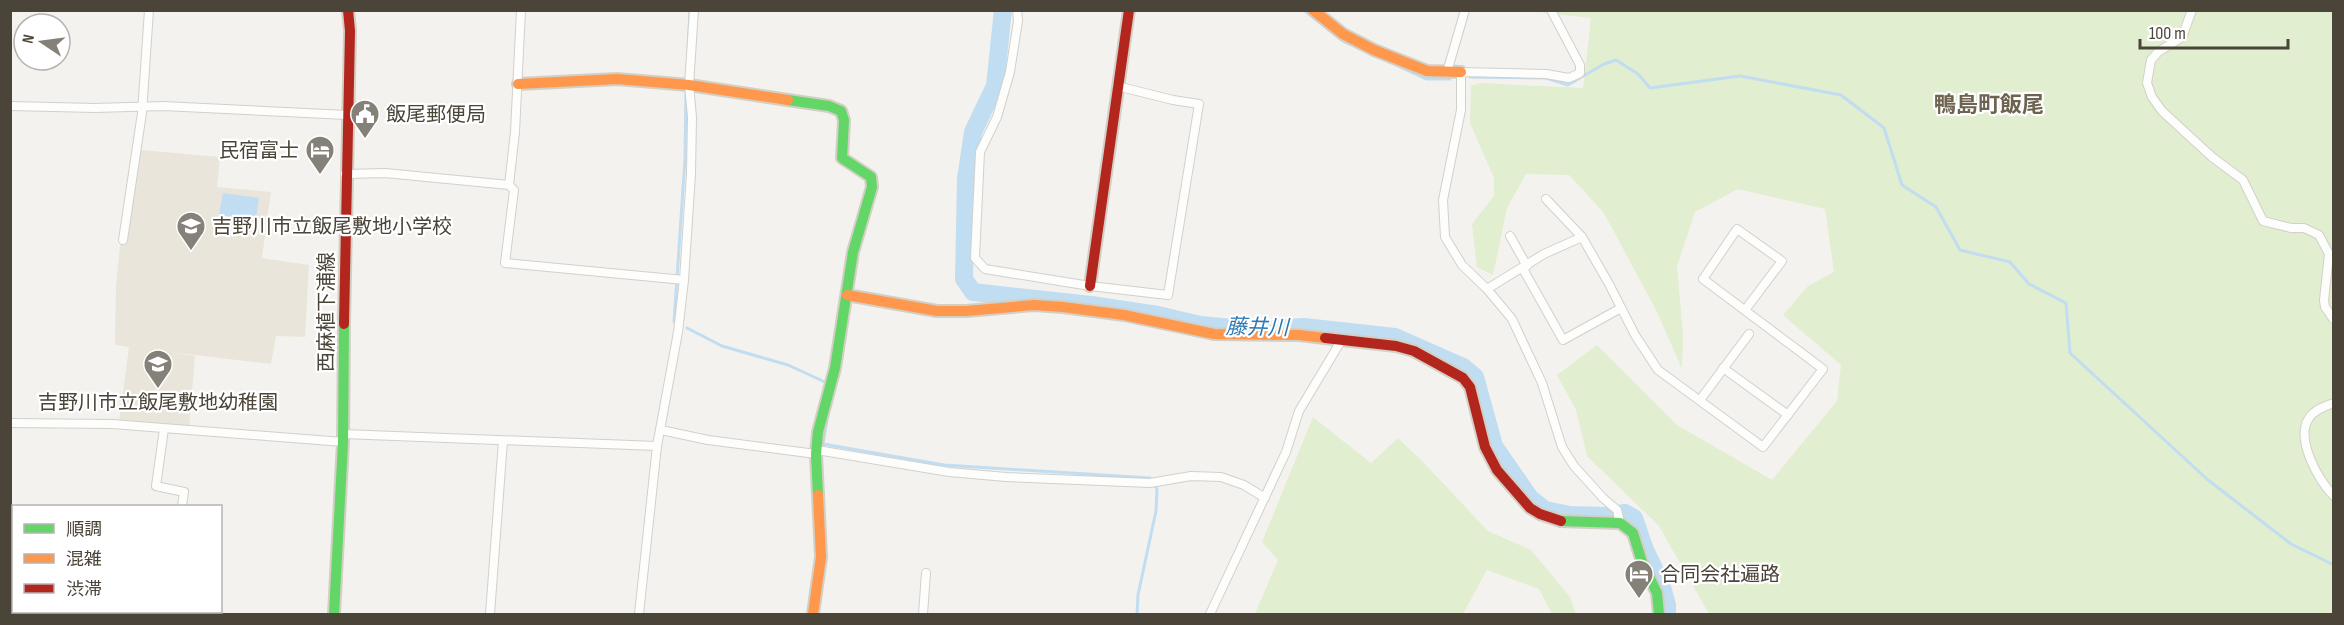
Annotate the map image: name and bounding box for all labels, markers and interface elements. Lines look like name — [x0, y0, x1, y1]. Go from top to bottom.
north arrow — [12, 12, 72, 72]
scale bar — [2140, 12, 2288, 50]
text: 100 m — [2149, 23, 2186, 44]
text: N — [19, 33, 39, 45]
district label: 鴨島町飯尾 — [1934, 92, 2044, 119]
public building icon: 飯尾郵便局 — [349, 98, 381, 140]
place label: 飯尾郵便局 — [386, 103, 486, 127]
hotel icon: 民宿富士 — [304, 134, 336, 176]
place label: 民宿富士 — [219, 139, 299, 163]
school or university icon: 吉野川市立飯尾敷地小学校 — [175, 210, 207, 252]
place label: 吉野川市立飯尾敷地小学校 — [212, 215, 452, 239]
street label: 西麻植下浦線 — [315, 252, 339, 372]
water label: 藤井川 — [1225, 314, 1291, 341]
school or university icon: 吉野川市立飯尾敷地幼稚園 — [142, 348, 174, 390]
place label: 吉野川市立飯尾敷地幼稚園 — [38, 391, 278, 415]
legend — [12, 505, 222, 613]
text: 順調 — [66, 519, 102, 540]
text: 混雑 — [66, 549, 102, 570]
hotel icon: 合同会社遍路 — [1623, 558, 1655, 600]
place label: 合同会社遍路 — [1660, 563, 1780, 587]
text: 渋滞 — [66, 579, 102, 600]

